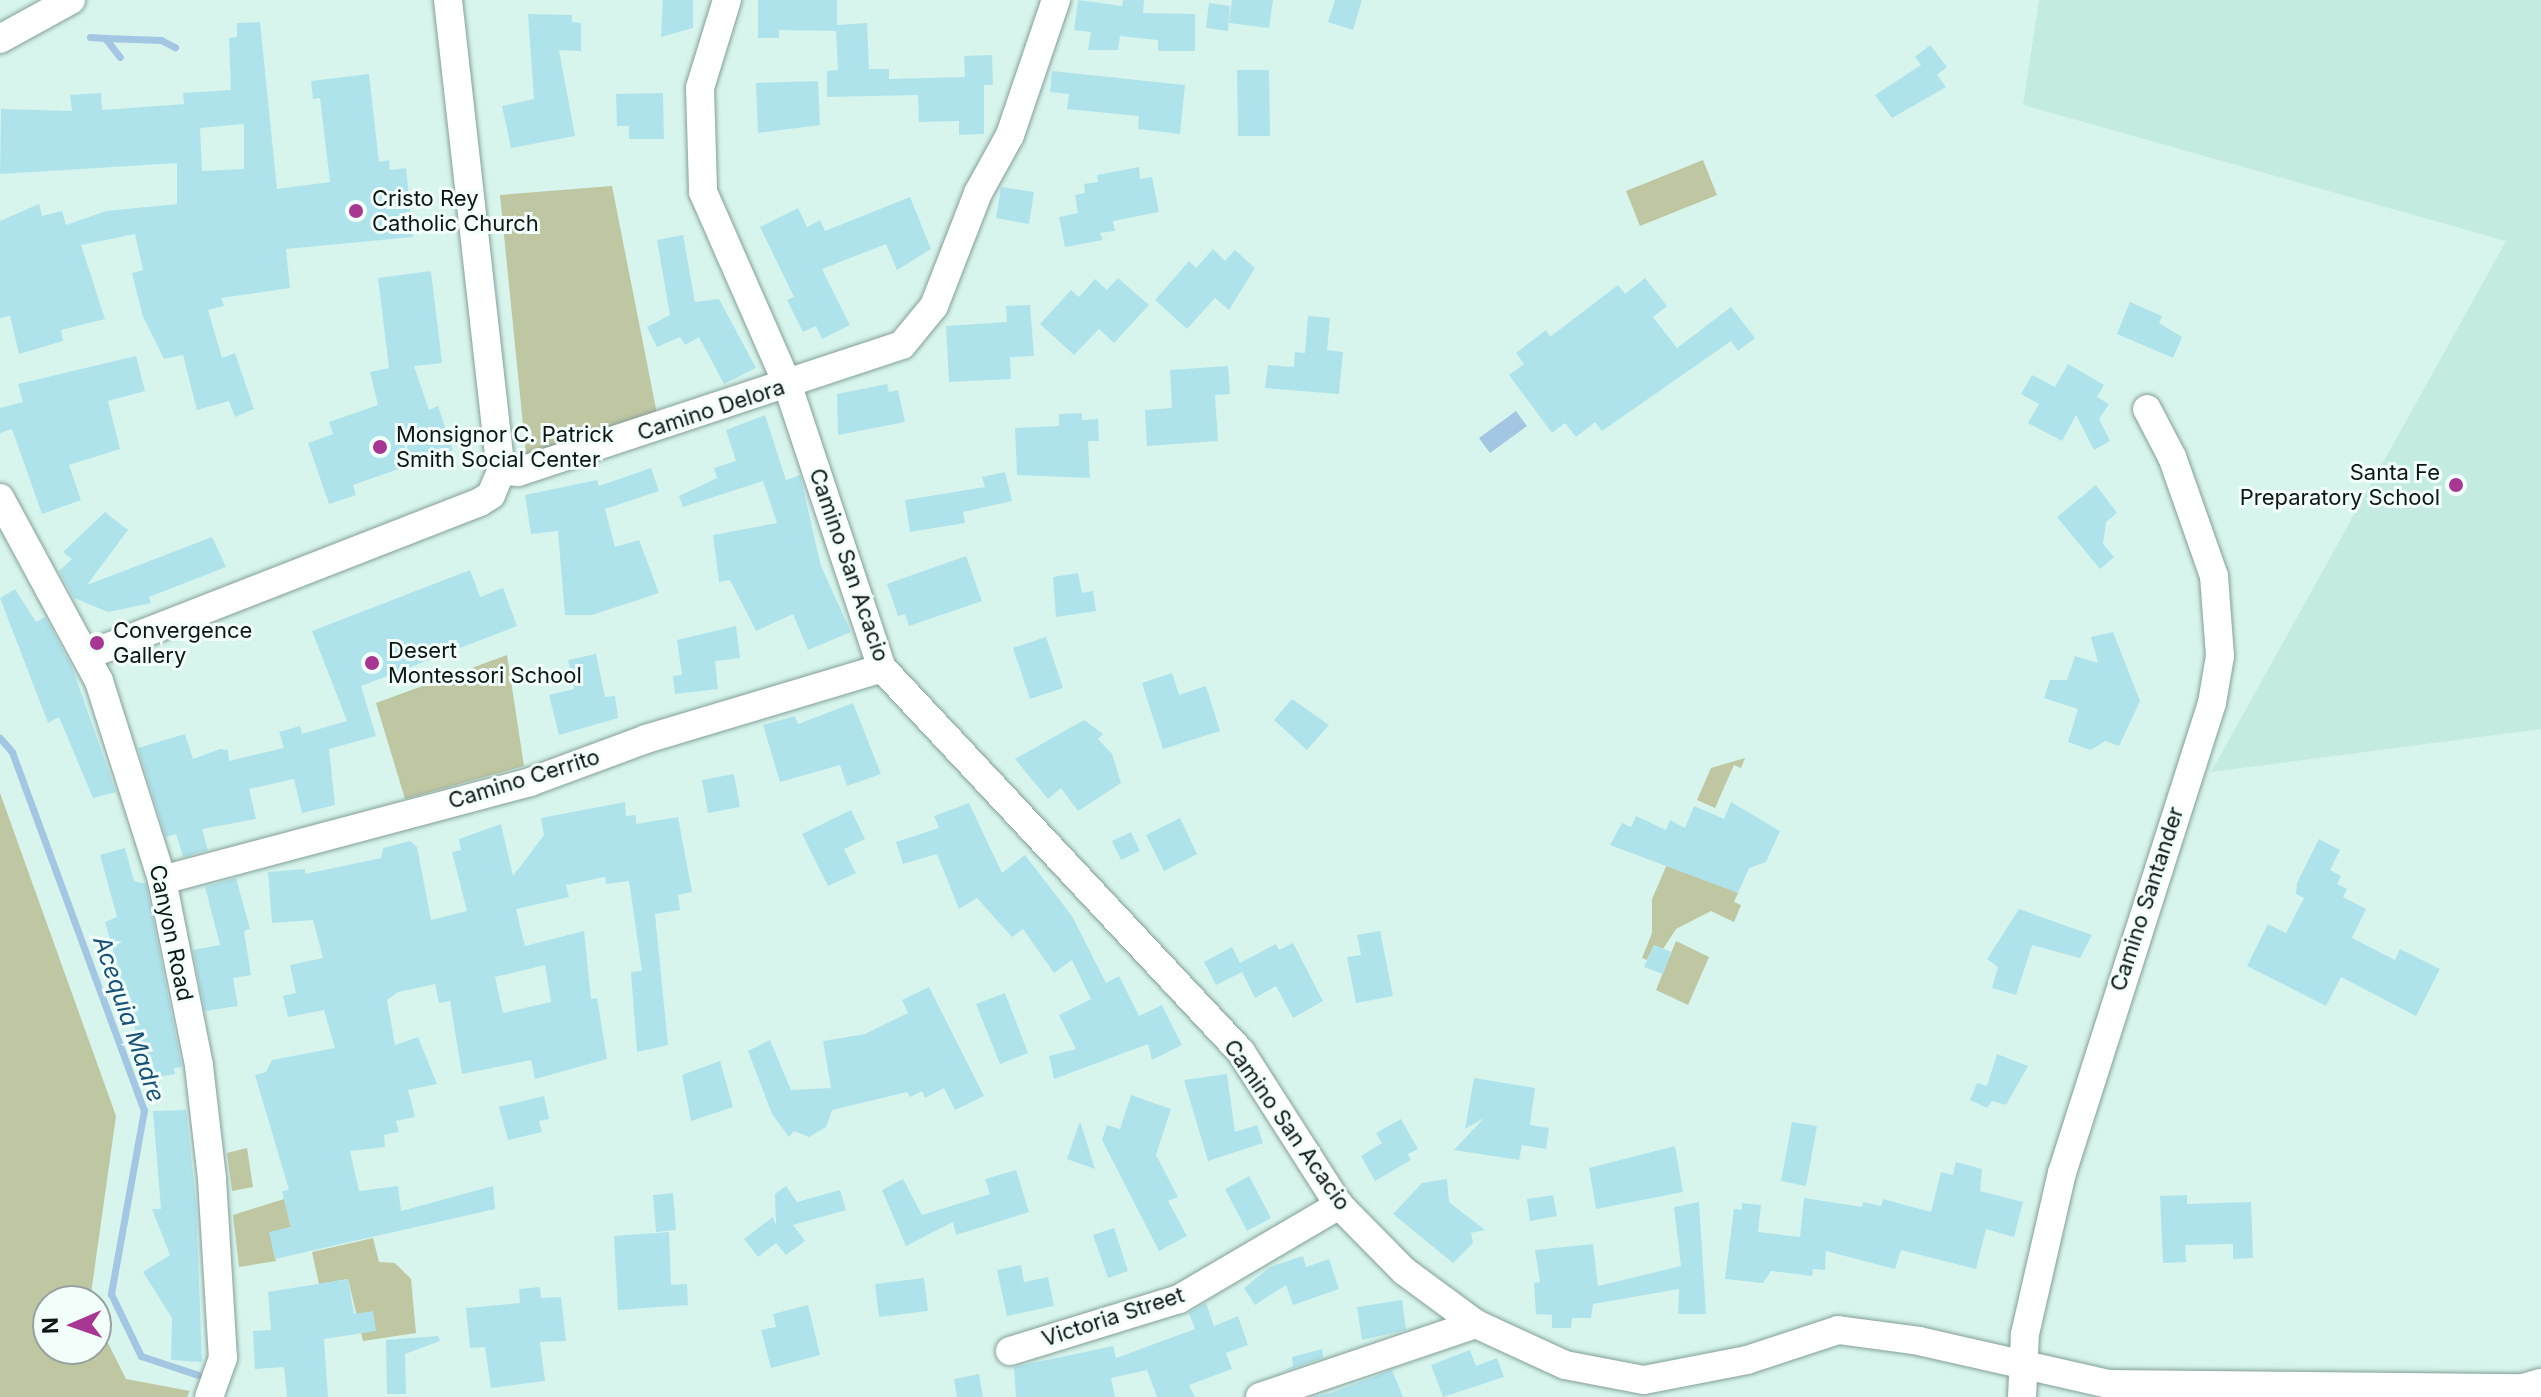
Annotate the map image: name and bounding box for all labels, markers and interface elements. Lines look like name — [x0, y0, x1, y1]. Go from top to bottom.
place label: Cristo Rey Catholic Church — [372, 185, 539, 236]
marker: Cristo Rey Catholic Church — [347, 202, 365, 220]
street label: Camino Delora — [634, 374, 788, 446]
place label: Monsignor C. Patrick Smith Social Center — [396, 421, 614, 472]
marker: Monsignor C. Patrick Smith Social Center — [371, 438, 389, 456]
place label: Santa Fe Preparatory School — [2240, 459, 2440, 510]
street label: Camino San Acacio — [804, 465, 894, 665]
marker: Santa Fe Preparatory School — [2447, 476, 2465, 494]
place label: Convergence Gallery — [113, 617, 252, 668]
marker: Convergence Gallery — [88, 634, 106, 652]
place label: Desert Montessori School — [388, 637, 582, 688]
marker: Desert Montessori School — [363, 654, 381, 672]
street label: Camino Cerrito — [445, 743, 603, 815]
street label: Camino Santander — [2105, 804, 2189, 994]
street label: Canyon Road — [144, 863, 198, 1003]
water label: Acequia Madre — [87, 932, 171, 1106]
street label: Camino San Acacio — [1218, 1035, 1356, 1215]
street label: Victoria Street — [1039, 1282, 1187, 1352]
north arrow — [32, 1285, 112, 1365]
text: N — [37, 1317, 63, 1335]

